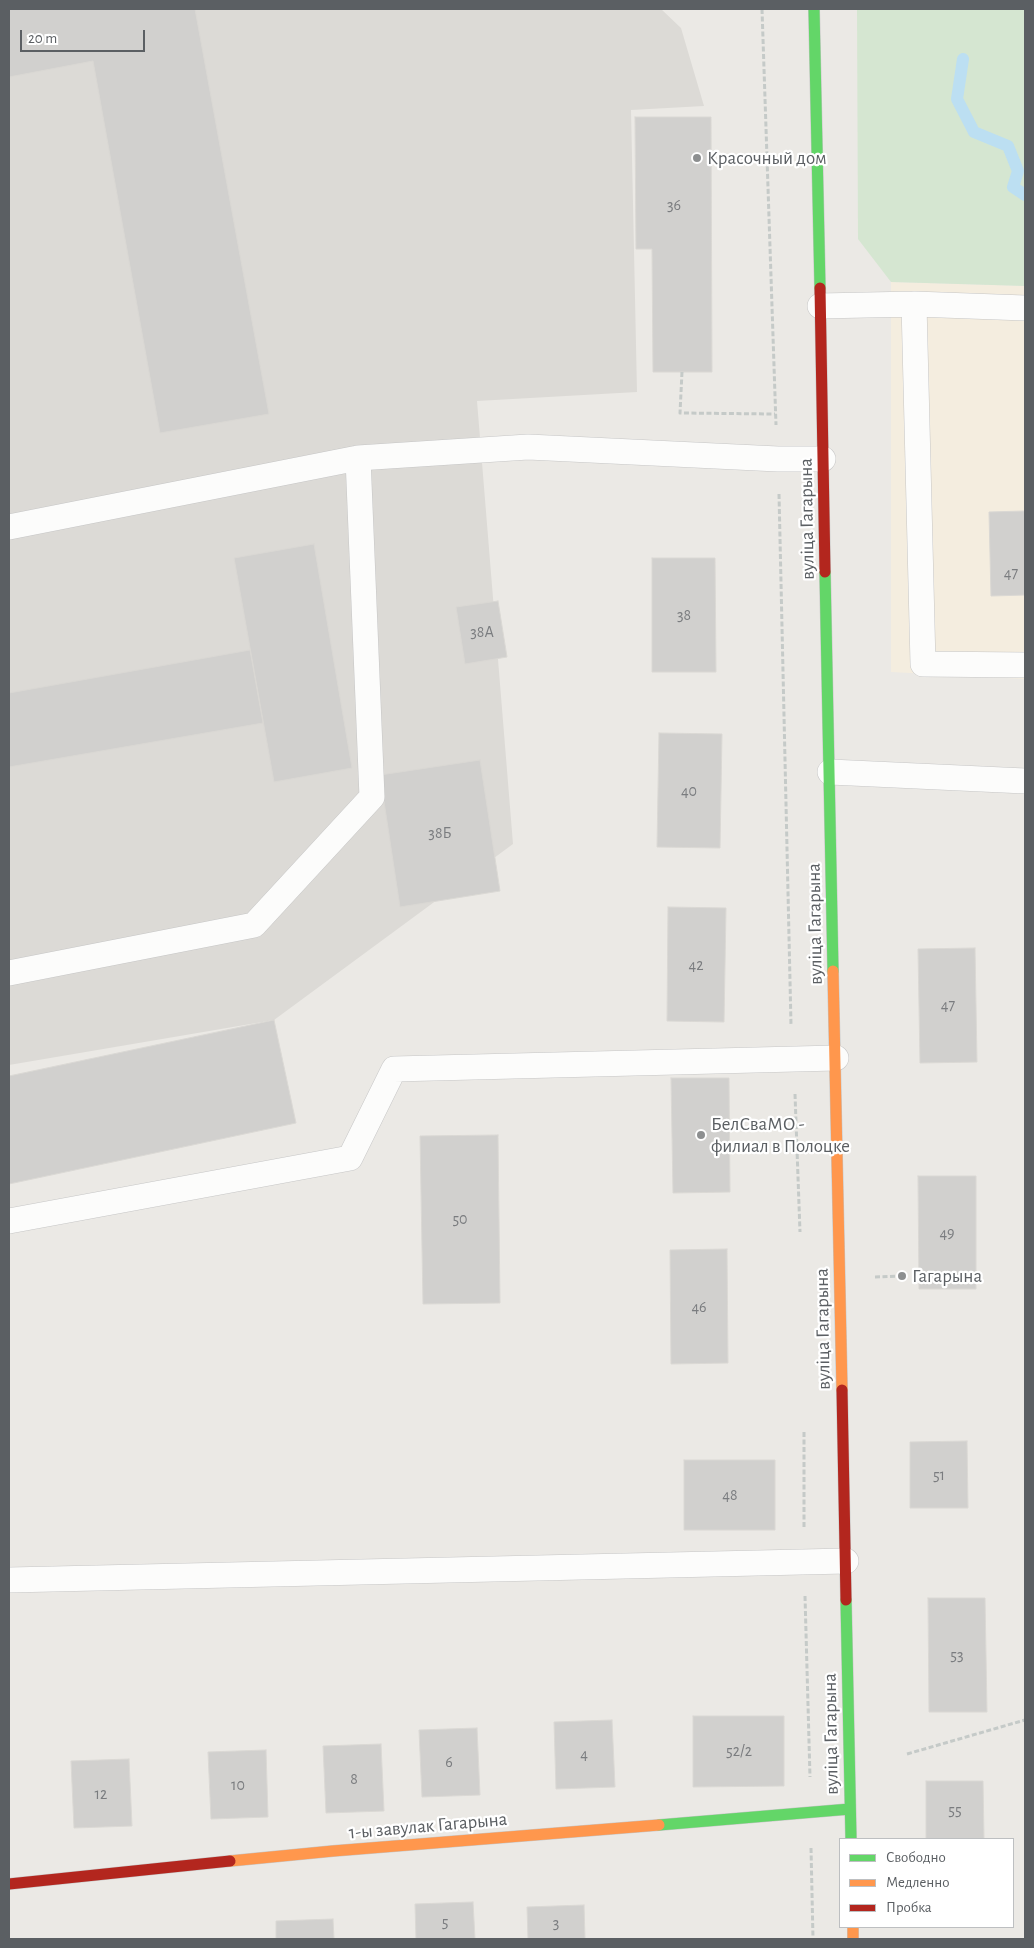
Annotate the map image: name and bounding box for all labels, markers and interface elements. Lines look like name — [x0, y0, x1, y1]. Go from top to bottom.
scale bar — [22, 20, 148, 52]
text: 20 m — [28, 31, 57, 46]
place label: Красочный дом — [707, 147, 827, 169]
marker: Красочный дом — [691, 152, 703, 164]
house number: 36 — [667, 195, 681, 215]
street label: вуліца Гагарына — [795, 458, 819, 580]
house number: 47 — [1004, 563, 1018, 583]
house number: 38 — [677, 605, 691, 625]
house number: 38А — [470, 622, 494, 642]
house number: 40 — [681, 781, 697, 801]
house number: 38Б — [428, 823, 452, 843]
street label: вуліца Гагарына — [803, 863, 827, 985]
house number: 42 — [689, 955, 703, 975]
house number: 47 — [941, 995, 955, 1015]
place label: БелСваМО - филиал в Полоцке — [711, 1113, 850, 1157]
marker: БелСваМО - филиал в Полоцке — [695, 1129, 707, 1141]
house number: 50 — [452, 1209, 468, 1229]
house number: 49 — [939, 1223, 955, 1243]
place label: Гагарына — [912, 1265, 982, 1287]
street label: вуліца Гагарына — [811, 1268, 835, 1390]
marker: Гагарына — [896, 1270, 908, 1282]
house number: 46 — [691, 1297, 707, 1317]
house number: 51 — [933, 1465, 945, 1485]
house number: 48 — [722, 1485, 738, 1505]
house number: 53 — [950, 1645, 964, 1665]
street label: вуліца Гагарына — [819, 1673, 843, 1795]
house number: 52/2 — [726, 1741, 752, 1761]
house number: 4 — [580, 1744, 588, 1764]
house number: 6 — [445, 1752, 453, 1772]
house number: 8 — [350, 1769, 358, 1789]
house number: 10 — [231, 1775, 245, 1795]
house number: 12 — [95, 1784, 107, 1804]
house number: 55 — [948, 1800, 962, 1820]
street label: 1-ы завулак Гагарына — [348, 1808, 508, 1844]
legend — [839, 1838, 1014, 1928]
text: Свободно — [886, 1850, 946, 1865]
text: Медленно — [886, 1875, 950, 1890]
text: Пробка — [886, 1900, 932, 1915]
house number: 5 — [442, 1912, 448, 1932]
house number: 3 — [553, 1913, 559, 1933]

